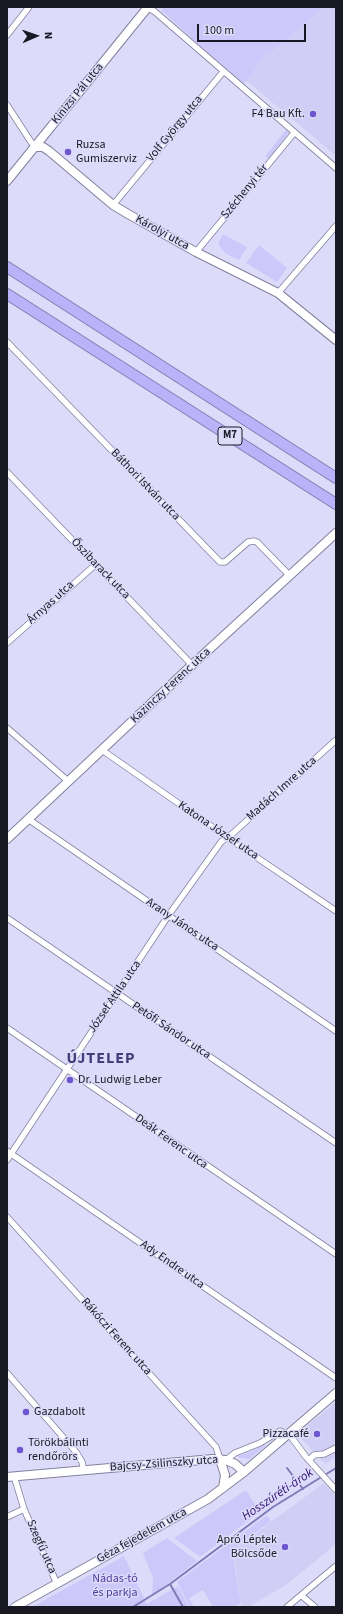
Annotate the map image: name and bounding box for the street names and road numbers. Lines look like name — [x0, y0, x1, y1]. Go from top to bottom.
street label: Kinizsi Pál utca — [49, 61, 107, 127]
street label: Volf György utca — [144, 93, 206, 165]
street label: Széchenyi tér — [218, 162, 272, 222]
street label: Károlyi utca — [133, 212, 191, 254]
road number: M7 — [218, 427, 242, 445]
street label: Báthori István utca — [107, 446, 183, 524]
street label: Őszibarack utca — [67, 536, 133, 602]
street label: Árnyas utca — [25, 578, 77, 628]
street label: Kazinczy Ferenc utca — [128, 645, 214, 727]
street label: Madách Imre utca — [244, 754, 320, 824]
street label: Katona József utca — [175, 799, 261, 863]
street label: Arany János utca — [143, 895, 221, 955]
street label: József Attila utca — [85, 958, 145, 1036]
street label: Petőfi Sándor utca — [129, 999, 213, 1063]
street label: Deák Ferenc utca — [132, 1112, 210, 1172]
street label: Ady Endre utca — [137, 1238, 207, 1292]
street label: Rákóczi Ferenc utca — [78, 1295, 154, 1379]
street label: Bajcsy-Zsilinszky utca — [109, 1453, 219, 1475]
street label: Géza fejedelem utca — [94, 1505, 190, 1567]
street label: Szegfű utca — [23, 1518, 59, 1576]

